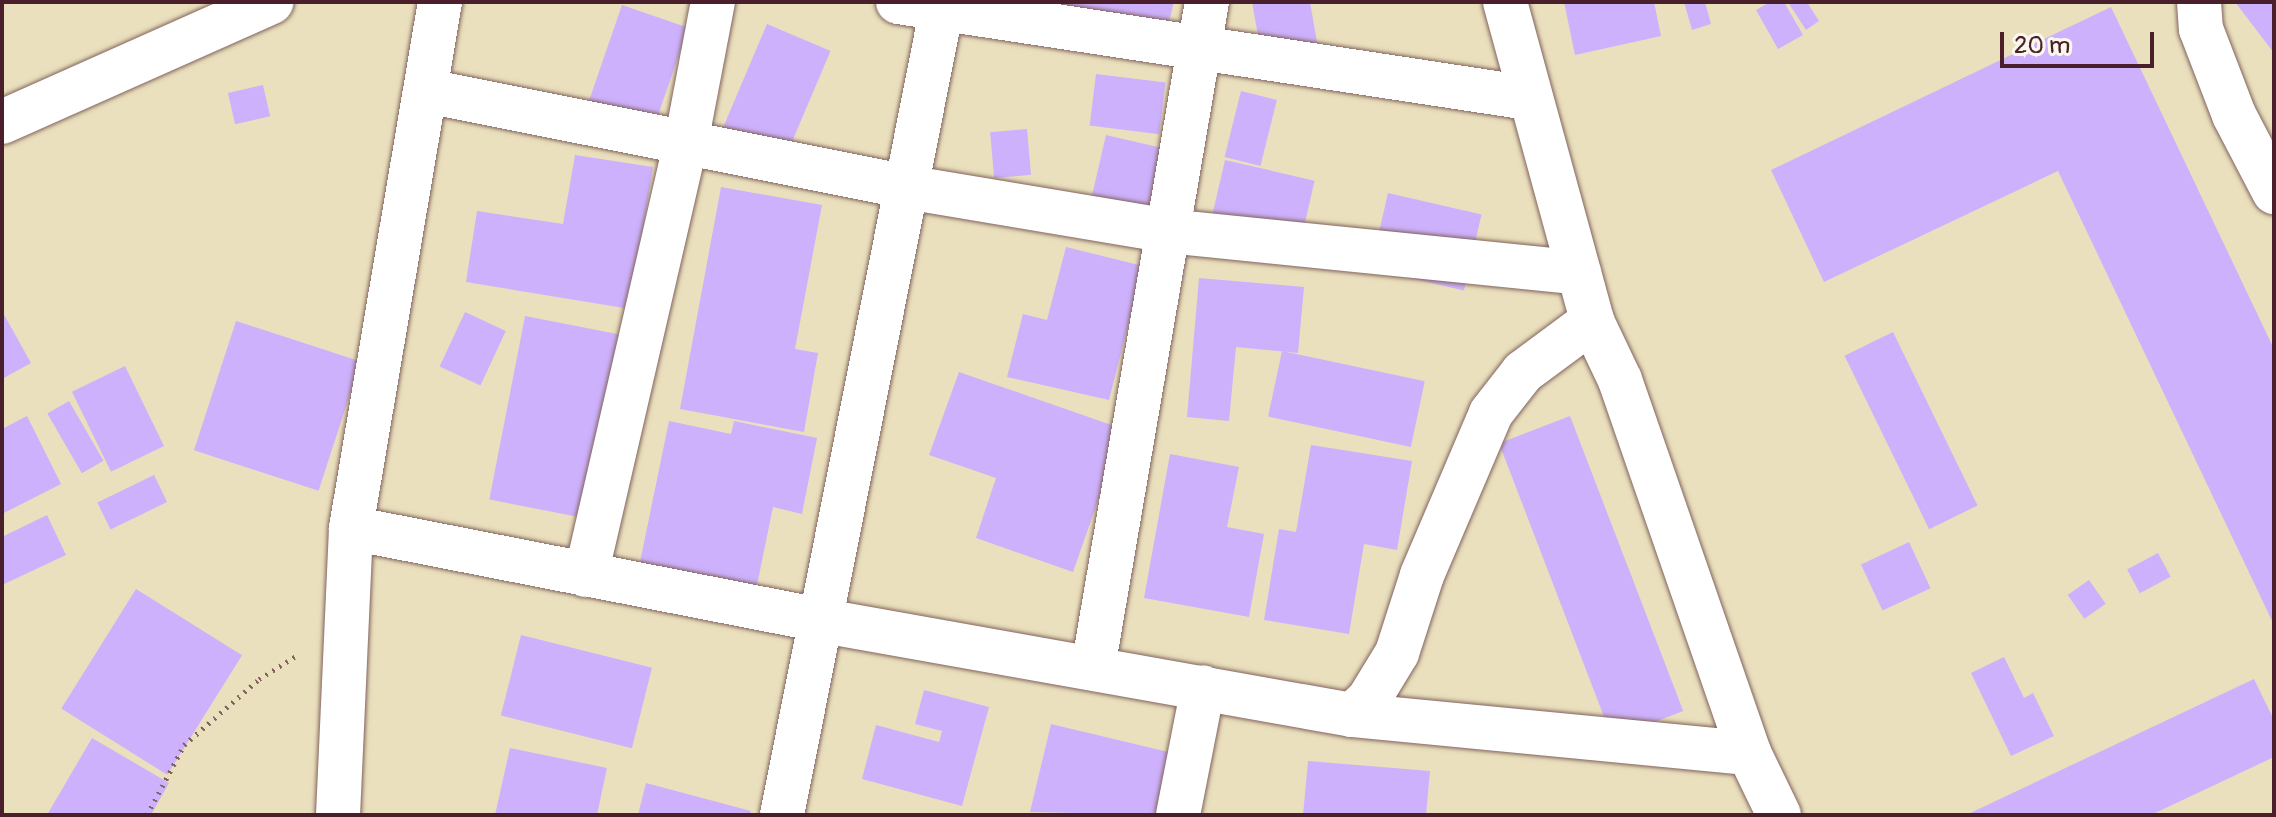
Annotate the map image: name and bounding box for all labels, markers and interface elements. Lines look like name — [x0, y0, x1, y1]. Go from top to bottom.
scale bar — [2004, 16, 2158, 66]
text: 20 m — [2014, 31, 2070, 60]

